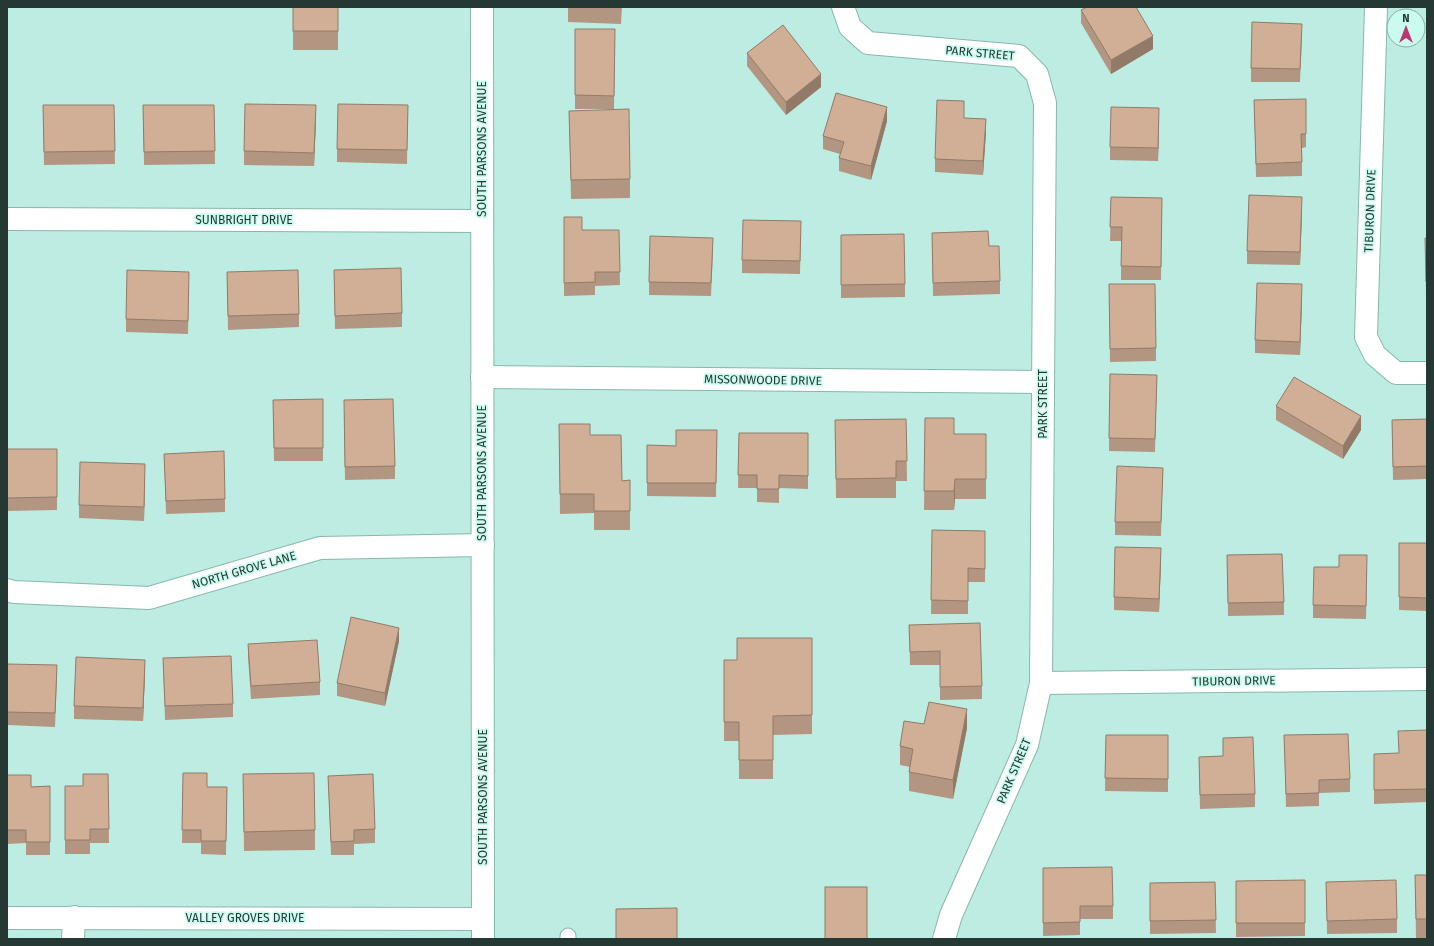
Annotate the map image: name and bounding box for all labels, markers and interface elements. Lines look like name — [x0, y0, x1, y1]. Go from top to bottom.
north arrow — [1386, 8, 1426, 48]
text: N — [1402, 12, 1410, 25]
street label: PARK STREET — [945, 43, 1016, 63]
street label: SOUTH PARSONS AVENUE — [475, 81, 489, 217]
street label: TIBURON DRIVE — [1362, 169, 1378, 253]
street label: SUNBRIGHT DRIVE — [195, 213, 293, 227]
street label: PARK STREET — [1036, 368, 1050, 439]
street label: MISSONWOODE DRIVE — [704, 372, 822, 388]
street label: SOUTH PARSONS AVENUE — [475, 405, 489, 541]
street label: NORTH GROVE LANE — [190, 548, 298, 592]
street label: TIBURON DRIVE — [1192, 673, 1276, 689]
street label: SOUTH PARSONS AVENUE — [476, 729, 490, 865]
street label: PARK STREET — [994, 736, 1034, 806]
street label: VALLEY GROVES DRIVE — [186, 911, 304, 925]

